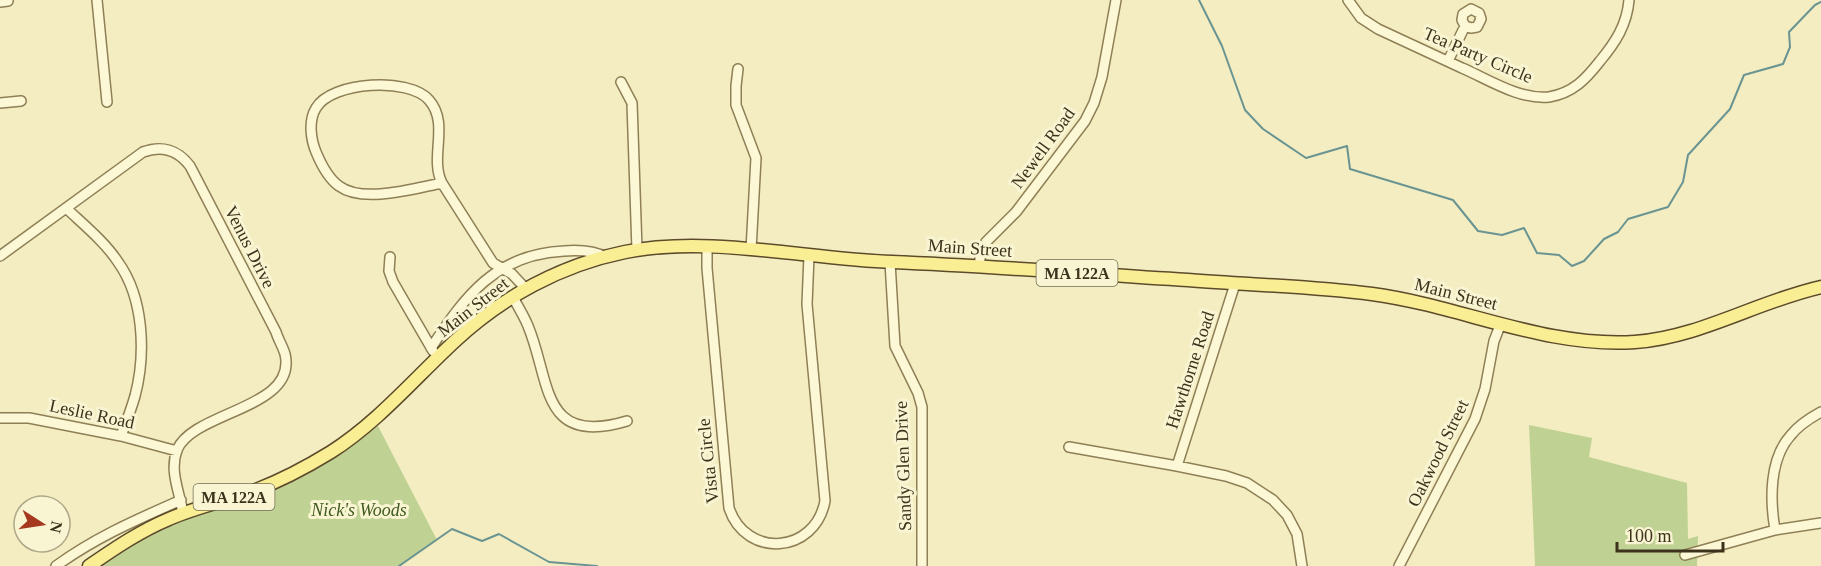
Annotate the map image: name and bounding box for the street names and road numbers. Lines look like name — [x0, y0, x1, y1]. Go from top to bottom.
street label: Tea Party Circle — [1420, 23, 1536, 87]
street label: Newell Road — [1007, 104, 1079, 192]
street label: Venus Drive — [221, 203, 279, 291]
street label: Main Street — [927, 235, 1013, 261]
road number: MA 122A — [1036, 260, 1118, 286]
street label: Main Street — [434, 273, 512, 341]
street label: Main Street — [1413, 274, 1499, 314]
street label: Hawthorne Road — [1162, 309, 1218, 431]
street label: Leslie Road — [48, 395, 136, 433]
street label: Oakwood Street — [1403, 396, 1473, 510]
street label: Sandy Glen Drive — [891, 401, 915, 531]
street label: Vista Circle — [694, 417, 722, 505]
road number: MA 122A — [194, 484, 274, 510]

